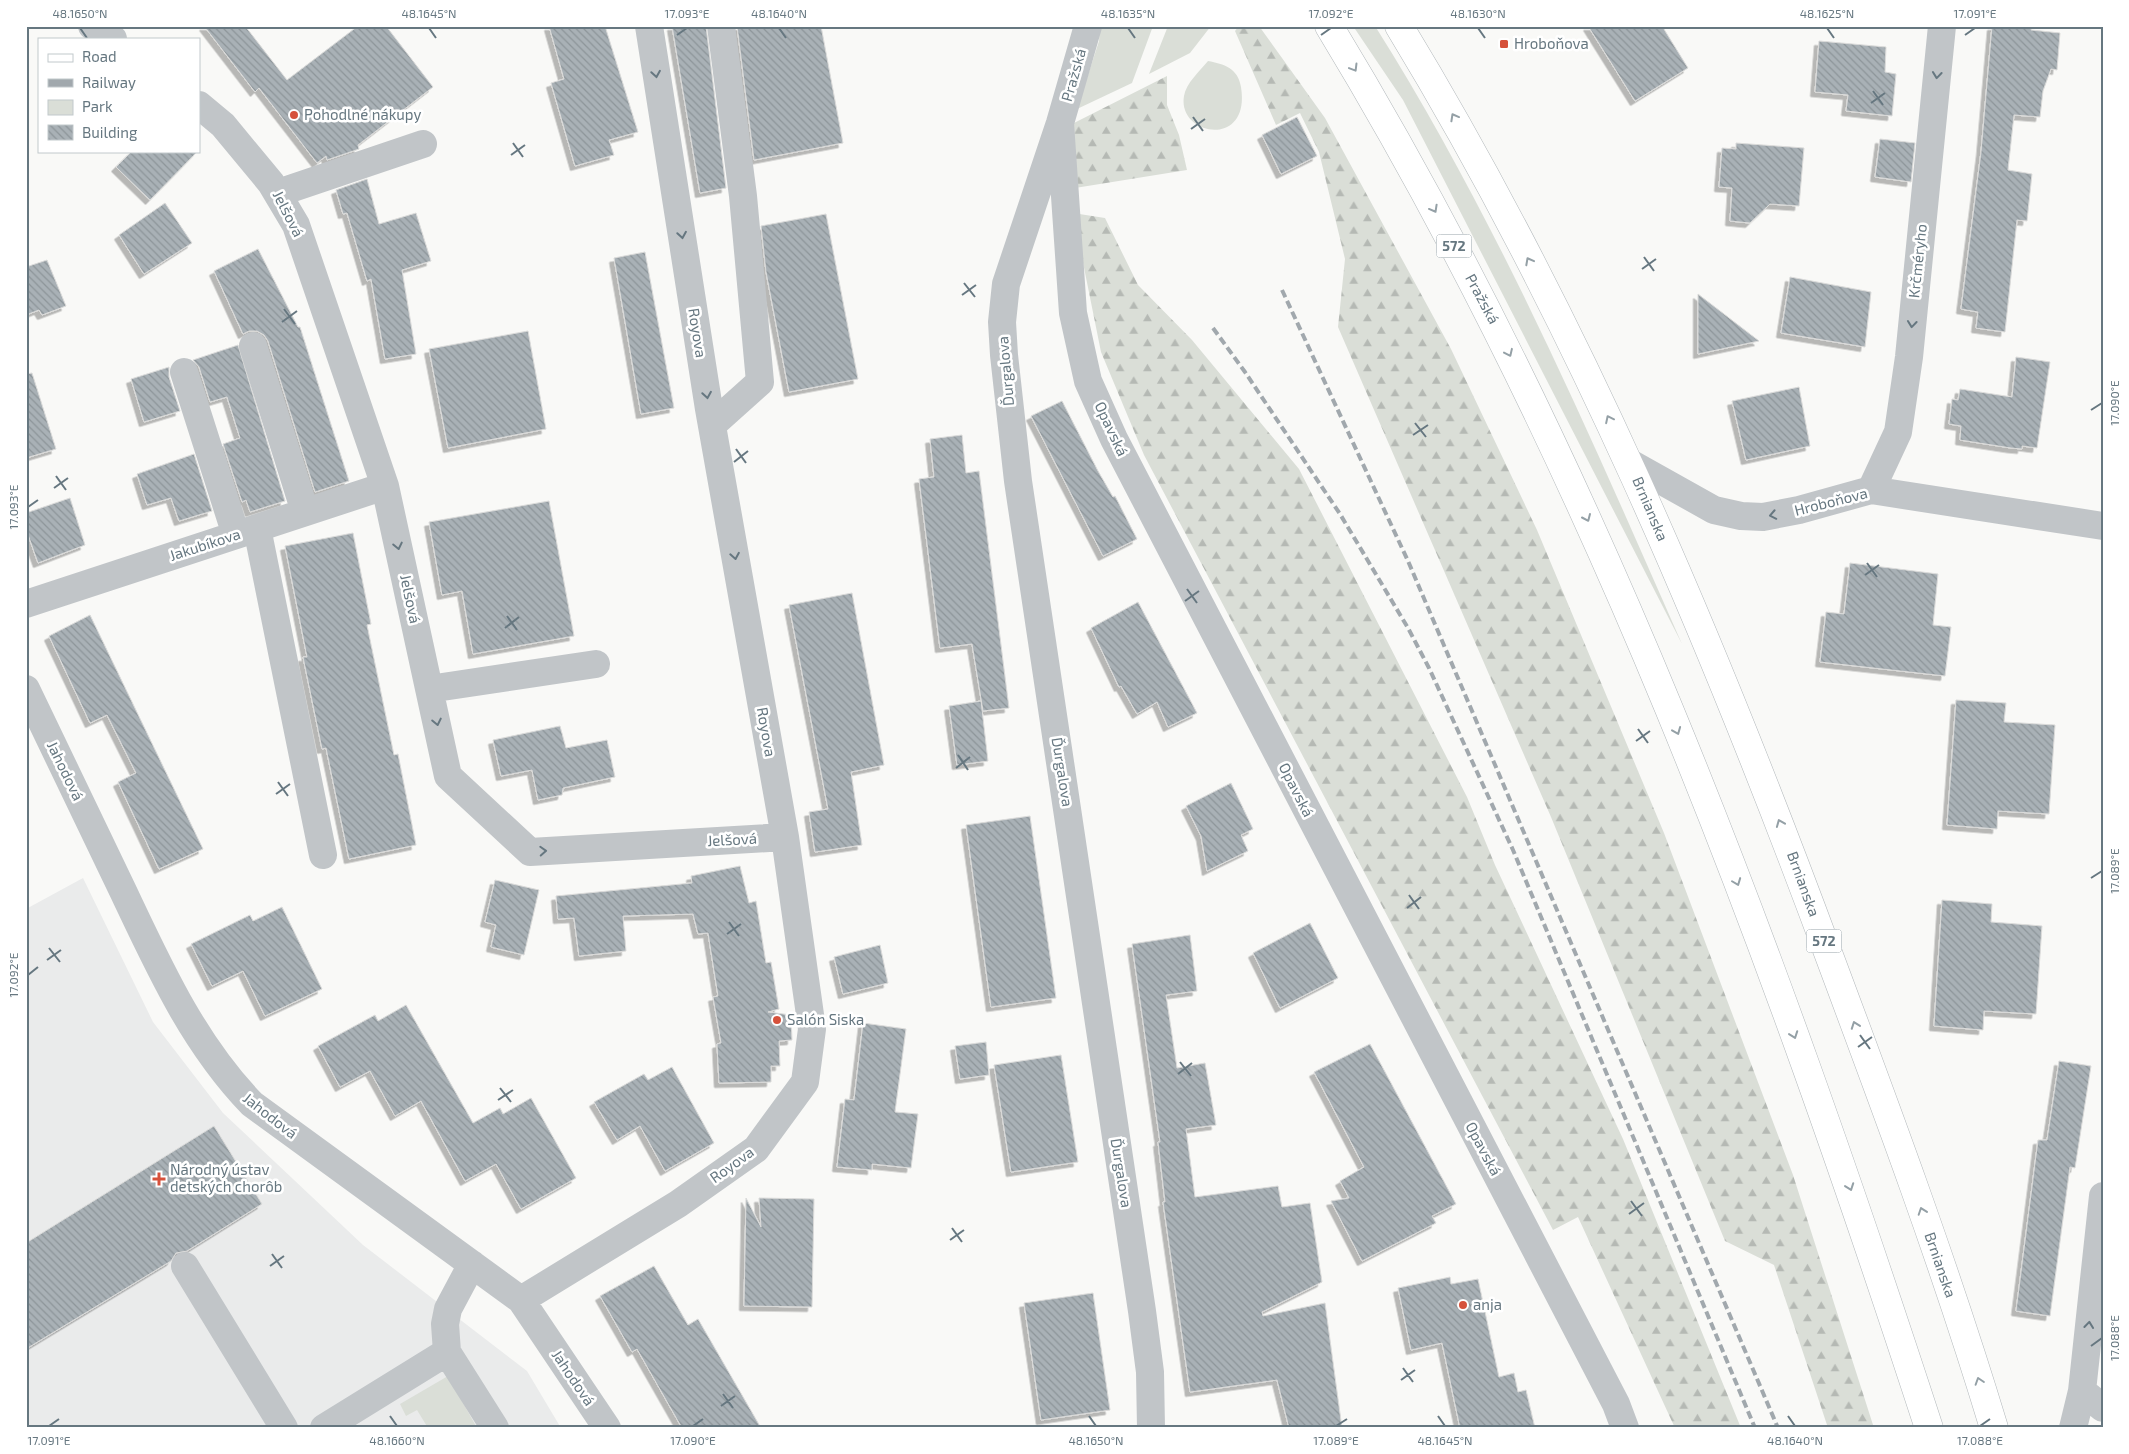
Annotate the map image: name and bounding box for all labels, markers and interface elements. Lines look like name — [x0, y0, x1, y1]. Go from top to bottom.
text: 48.1650°N — [52, 6, 108, 20]
text: 48.1645°N — [401, 6, 457, 20]
text: 17.093°E — [665, 6, 710, 20]
text: 48.1640°N — [751, 6, 807, 20]
text: 48.1635°N — [1101, 6, 1155, 20]
text: 17.092°E — [1308, 6, 1354, 20]
text: 48.1630°N — [1450, 6, 1506, 20]
text: 48.1625°N — [1800, 6, 1854, 20]
text: 17.091°E — [1953, 6, 1997, 20]
place label: Hroboňova — [1514, 34, 1589, 52]
legend — [38, 38, 200, 152]
marker: Hroboňova — [1498, 38, 1510, 50]
street label: Pražská — [1057, 46, 1089, 103]
text: Road — [82, 47, 117, 65]
one-way arrow — [1348, 62, 1357, 71]
one-way arrow — [651, 70, 661, 79]
one-way arrow — [1932, 71, 1943, 79]
text: Railway — [82, 73, 136, 91]
text: Park — [82, 97, 113, 115]
place label: Pohodlné nákupy — [304, 105, 421, 123]
marker: Pohodlné nákupy — [288, 109, 300, 121]
one-way arrow — [1450, 113, 1460, 122]
text: Building — [82, 123, 138, 141]
street label: Jelšová — [270, 187, 308, 240]
one-way arrow — [1428, 204, 1438, 213]
street label: Krčméryho — [1904, 223, 1930, 299]
one-way arrow — [676, 231, 686, 239]
road number: 572 — [1436, 235, 1472, 258]
one-way arrow — [1525, 257, 1535, 266]
street label: Pražská — [1462, 270, 1504, 327]
street label: Royova — [685, 307, 711, 359]
one-way arrow — [1907, 320, 1918, 328]
street label: Ďurgalova — [993, 335, 1017, 407]
one-way arrow — [1503, 348, 1514, 357]
text: 17.090°E — [2107, 380, 2121, 426]
one-way arrow — [701, 392, 712, 400]
street label: Opavská — [1091, 398, 1132, 459]
one-way arrow — [1604, 415, 1615, 424]
street label: Brnianska — [1629, 474, 1673, 544]
street label: Hroboňova — [1792, 483, 1869, 519]
text: 17.093°E — [6, 484, 20, 529]
one-way arrow — [1769, 509, 1777, 520]
one-way arrow — [1580, 513, 1591, 522]
street label: Jakubíkova — [167, 524, 243, 564]
one-way arrow — [392, 542, 403, 551]
one-way arrow — [729, 551, 739, 560]
street label: Jelšová — [397, 573, 425, 625]
street label: Royova — [754, 706, 780, 758]
one-way arrow — [431, 718, 441, 727]
one-way arrow — [1671, 726, 1682, 735]
street label: Ďurgalova — [1049, 736, 1077, 808]
street label: Jahodová — [44, 738, 88, 803]
street label: Opavská — [1276, 759, 1318, 820]
one-way arrow — [1775, 819, 1786, 828]
street label: Jelšová — [707, 829, 757, 849]
one-way arrow — [539, 846, 547, 857]
text: 17.089°E — [2107, 848, 2121, 894]
street label: Brnianska — [1784, 849, 1824, 919]
one-way arrow — [1731, 878, 1741, 886]
road number: 572 — [1806, 929, 1842, 952]
text: 17.092°E — [6, 952, 20, 998]
place label: Salón Siska — [787, 1010, 864, 1028]
marker: Salón Siska — [771, 1014, 783, 1026]
one-way arrow — [1851, 1021, 1861, 1029]
one-way arrow — [1788, 1030, 1798, 1038]
street label: Jahodová — [240, 1089, 301, 1142]
street label: Opavská — [1462, 1119, 1506, 1179]
street label: Ďurgalova — [1108, 1137, 1136, 1209]
street label: Royova — [706, 1142, 757, 1186]
place label: Národný ústav detských chorôb — [170, 1160, 282, 1195]
marker: Národný ústav detských chorôb — [152, 1172, 166, 1186]
one-way arrow — [1844, 1182, 1854, 1191]
one-way arrow — [1918, 1207, 1928, 1215]
street label: Brnianska — [1921, 1230, 1961, 1300]
place label: anja — [1473, 1295, 1502, 1314]
marker: anja — [1457, 1299, 1469, 1311]
text: 17.088°E — [2107, 1315, 2121, 1361]
one-way arrow — [2084, 1321, 2095, 1329]
street label: Jahodová — [549, 1346, 599, 1409]
one-way arrow — [1975, 1377, 1985, 1386]
text: 17.091°E — [27, 1433, 71, 1447]
text: 48.1660°N — [369, 1433, 425, 1447]
text: 17.090°E — [670, 1433, 716, 1447]
text: 48.1650°N — [1068, 1433, 1124, 1447]
text: 17.089°E — [1313, 1433, 1359, 1447]
text: 48.1645°N — [1417, 1433, 1473, 1447]
text: 48.1640°N — [1767, 1433, 1823, 1447]
text: 17.088°E — [1957, 1433, 2003, 1447]

